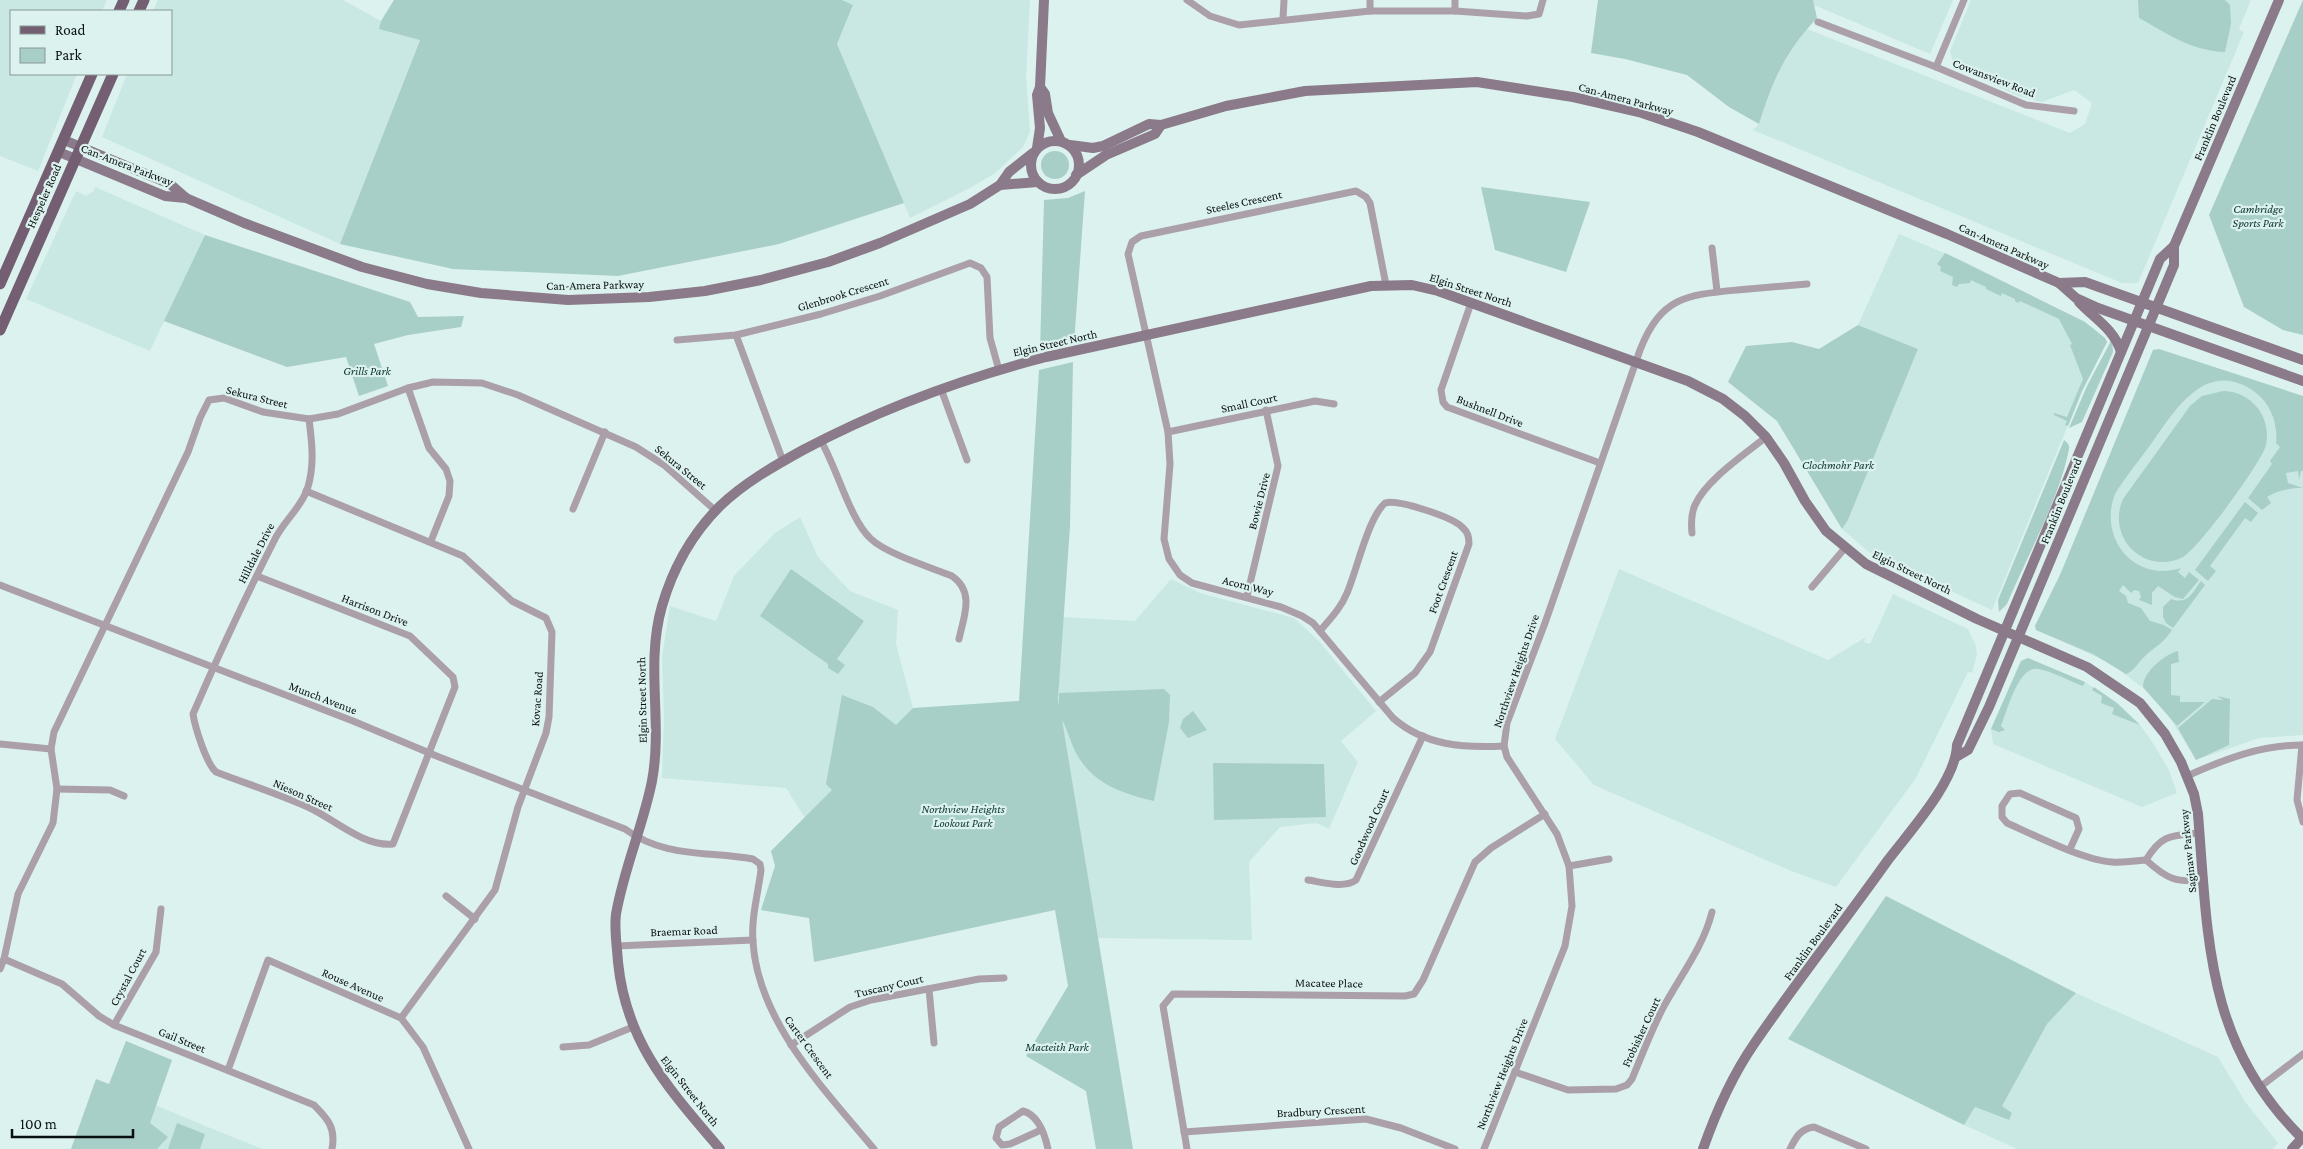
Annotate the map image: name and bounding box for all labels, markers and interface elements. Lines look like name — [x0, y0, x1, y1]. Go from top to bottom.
legend — [10, 10, 172, 75]
text: Road — [55, 22, 86, 38]
text: Park — [55, 47, 82, 63]
street label: Cowansview Road — [1951, 56, 2038, 100]
street label: Franklin Boulevard — [2191, 73, 2240, 163]
street label: Can-Amera Parkway — [1577, 80, 1675, 119]
street label: Can-Amera Parkway — [79, 141, 176, 189]
street label: Hespeler Road — [24, 161, 65, 230]
street label: Steeles Crescent — [1205, 187, 1284, 217]
park label: Cambridge Sports Park — [2233, 202, 2284, 230]
street label: Can-Amera Parkway — [1956, 220, 2052, 272]
street label: Elgin Street North — [1428, 270, 1515, 310]
street label: Glenbrook Crescent — [796, 273, 891, 314]
street label: Can-Amera Parkway — [546, 277, 644, 293]
street label: Elgin Street North — [1011, 326, 1099, 360]
park label: Grills Park — [343, 364, 392, 378]
street label: Sekura Street — [225, 383, 290, 412]
street label: Small Court — [1220, 390, 1279, 416]
street label: Bushnell Drive — [1455, 392, 1525, 430]
street label: Sekura Street — [652, 442, 711, 493]
street label: Franklin Boulevard — [2037, 455, 2085, 546]
park label: Clochmohr Park — [1802, 458, 1875, 472]
street label: Bowie Drive — [1245, 471, 1273, 531]
street label: Hilldale Drive — [235, 520, 277, 586]
street label: Elgin Street North — [1870, 547, 1954, 597]
street label: Foot Crescent — [1425, 548, 1461, 615]
street label: Acorn Way — [1221, 573, 1275, 599]
street label: Harrison Drive — [340, 591, 410, 629]
street label: Northview Heights Drive — [1490, 613, 1542, 729]
street label: Elgin Street North — [634, 656, 650, 743]
street label: Kovac Road — [528, 670, 546, 727]
street label: Munch Avenue — [287, 679, 359, 717]
street label: Nieson Street — [271, 776, 336, 815]
street label: Goodwood Court — [1346, 785, 1393, 868]
park label: Northview Heights Lookout Park — [921, 802, 1005, 830]
street label: Saginaw Parkway — [2177, 808, 2199, 894]
street label: Franklin Boulevard — [1781, 900, 1846, 983]
street label: Braemar Road — [650, 923, 719, 939]
street label: Crystal Court — [107, 945, 150, 1009]
street label: Rouse Avenue — [320, 965, 386, 1005]
street label: Tuscany Court — [853, 971, 926, 1001]
street label: Macatee Place — [1295, 975, 1363, 991]
street label: Frobisher Court — [1619, 994, 1664, 1069]
street label: Carter Crescent — [782, 1013, 837, 1082]
street label: Northview Heights Drive — [1473, 1016, 1531, 1132]
street label: Gail Street — [156, 1024, 209, 1056]
park label: Macteith Park — [1024, 1040, 1089, 1054]
street label: Elgin Street North — [658, 1053, 722, 1130]
street label: Bradbury Crescent — [1276, 1102, 1367, 1120]
scale bar — [12, 1106, 134, 1138]
text: 100 m — [20, 1116, 57, 1132]

